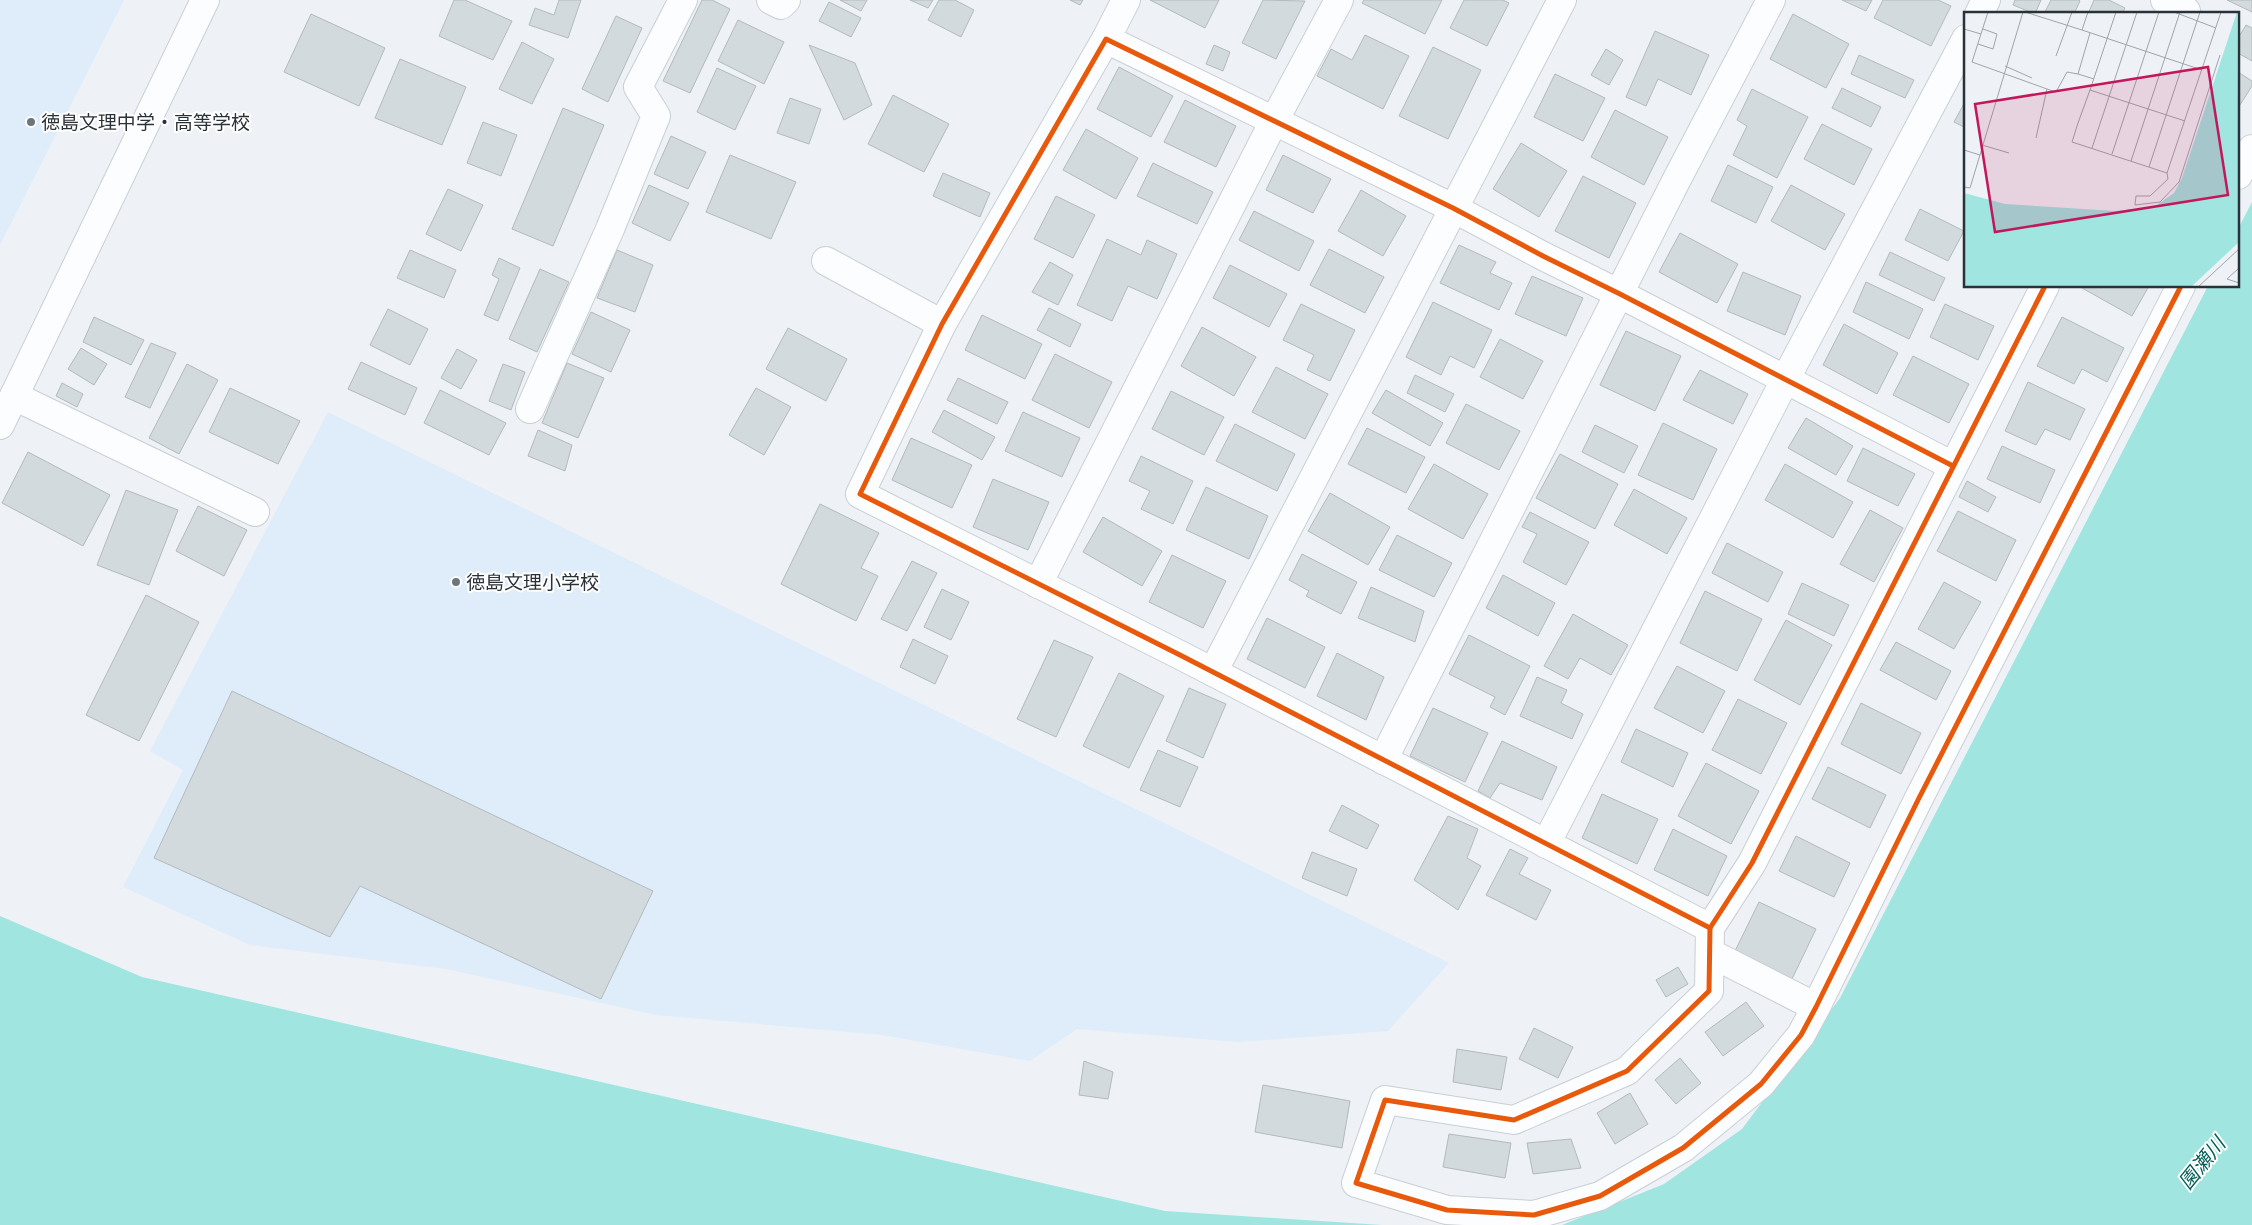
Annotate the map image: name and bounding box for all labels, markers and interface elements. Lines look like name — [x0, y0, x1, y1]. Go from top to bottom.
inset map — [1964, 12, 2240, 288]
place label: 徳島文理中学・高等学校 — [41, 109, 250, 136]
marker: 徳島文理中学・高等学校 — [25, 116, 37, 128]
place label: 徳島文理小学校 — [466, 569, 599, 596]
marker: 徳島文理小学校 — [450, 576, 462, 588]
water label: 園瀬川 — [2172, 1129, 2234, 1196]

